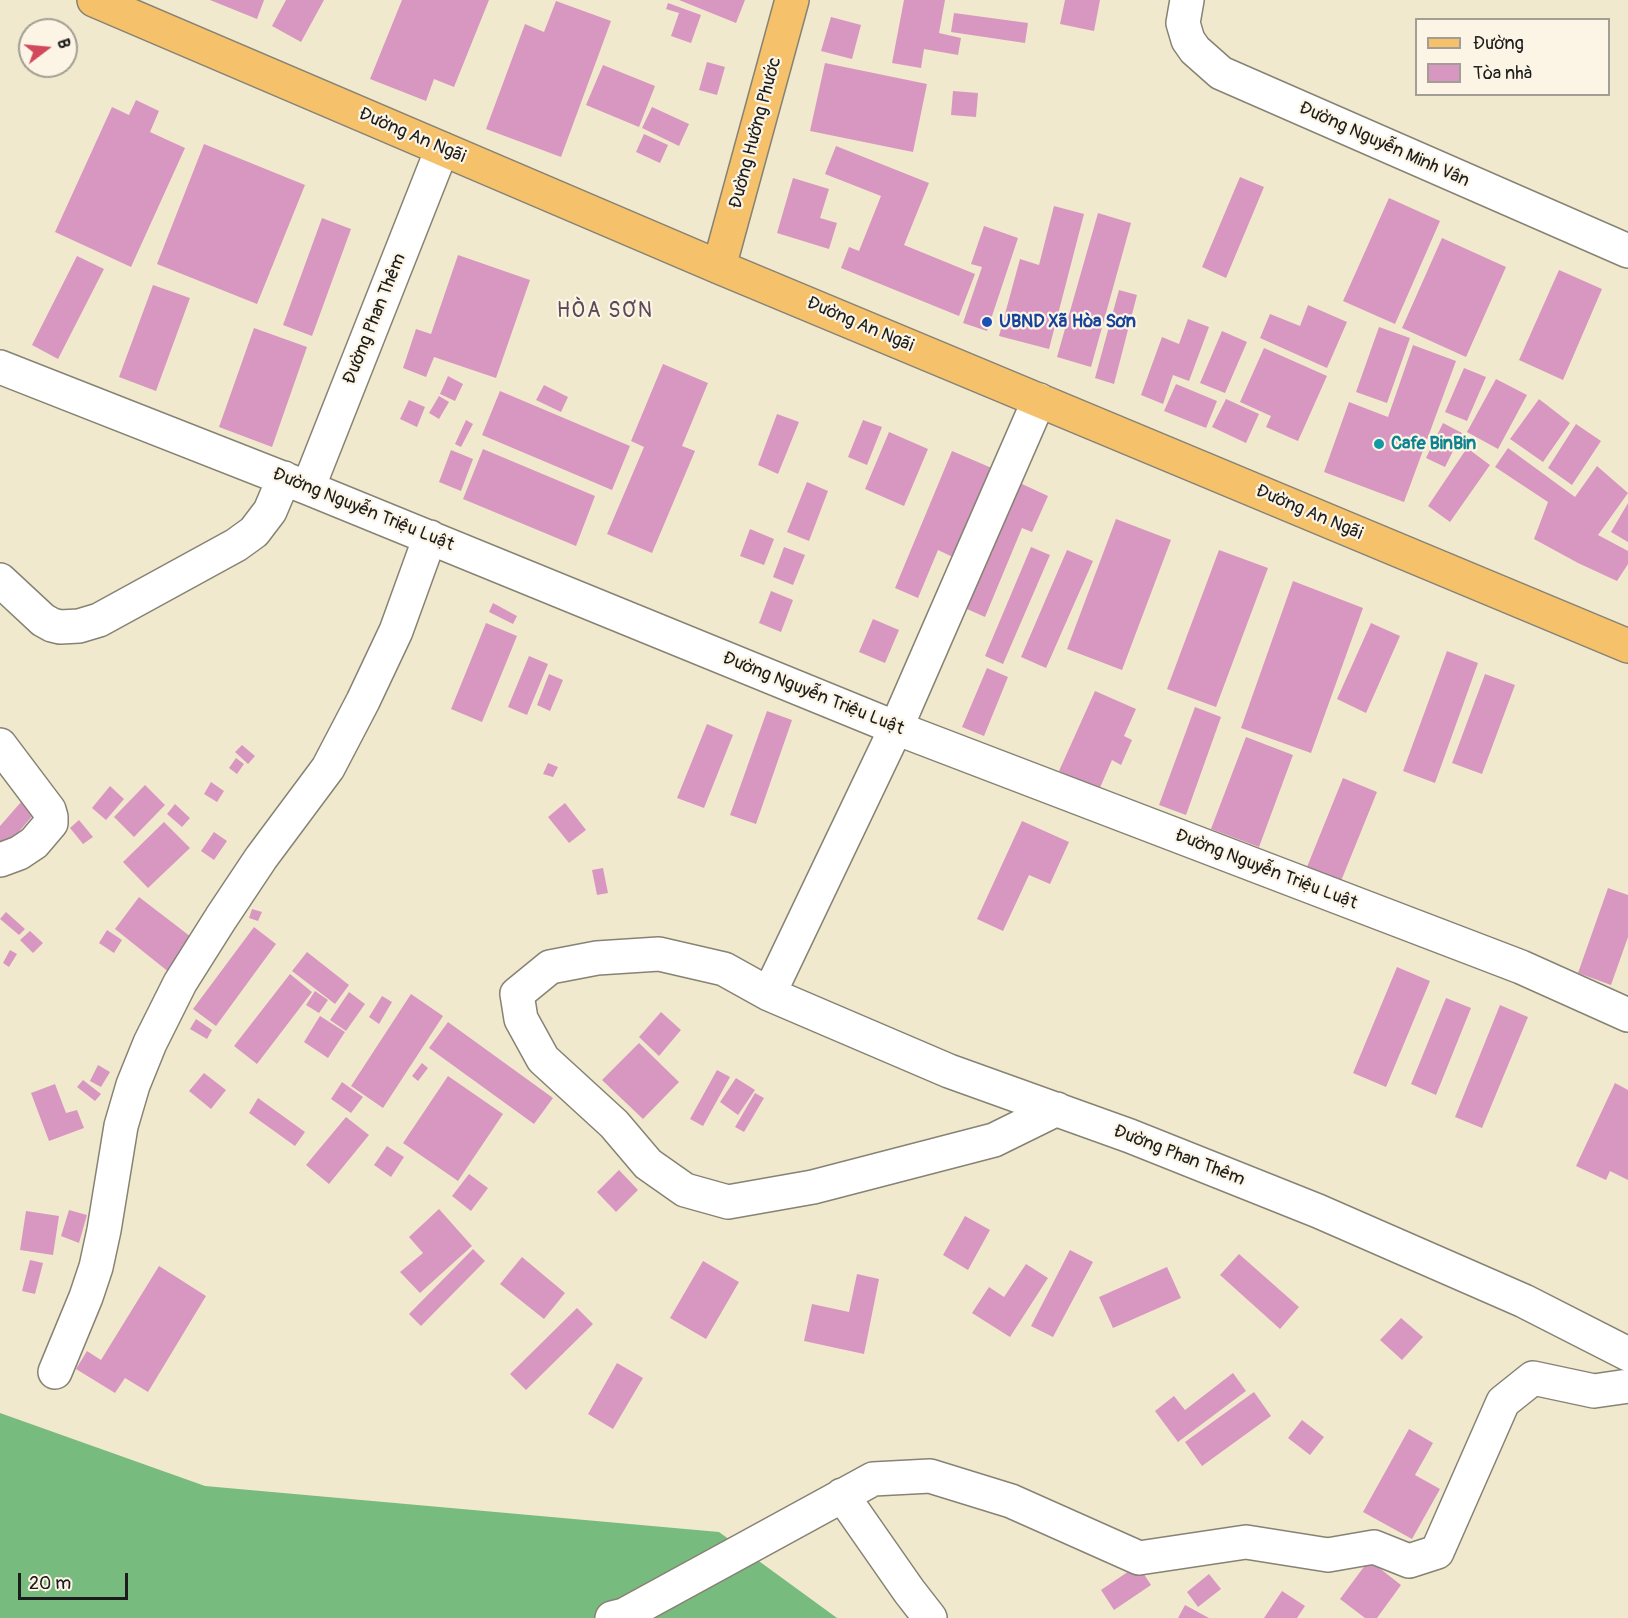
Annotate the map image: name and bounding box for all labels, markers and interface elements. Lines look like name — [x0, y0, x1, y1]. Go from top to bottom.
north arrow — [18, 18, 78, 78]
legend — [1415, 18, 1610, 96]
text: Đường — [1473, 32, 1524, 55]
text: B — [53, 36, 74, 51]
street label: Đường Hưởng Phước — [725, 55, 787, 211]
text: Tòa nhà — [1473, 62, 1532, 85]
street label: Đường Nguyễn Minh Vân — [1295, 98, 1473, 192]
street label: Đường An Ngãi — [355, 104, 469, 168]
street label: Đường Phan Thêm — [339, 250, 411, 388]
street label: Đường An Ngãi — [803, 293, 917, 357]
district label: HÒA SƠN — [557, 299, 653, 325]
place label: UBND Xã Hòa Sơn — [999, 311, 1136, 333]
marker: UBND Xã Hòa Sơn — [980, 315, 994, 329]
place label: Cafe BinBin — [1391, 433, 1476, 455]
marker: Cafe BinBin — [1372, 437, 1386, 451]
street label: Đường Nguyễn Triệu Luật — [269, 464, 457, 556]
street label: Đường An Ngãi — [1252, 481, 1366, 545]
street label: Đường Nguyễn Triệu Luật — [719, 648, 907, 740]
street label: Đường Nguyễn Triệu Luật — [1172, 825, 1360, 915]
street label: Đường Phan Thêm — [1110, 1121, 1248, 1191]
scale bar — [21, 1561, 130, 1599]
text: 20 m — [29, 1572, 71, 1595]

